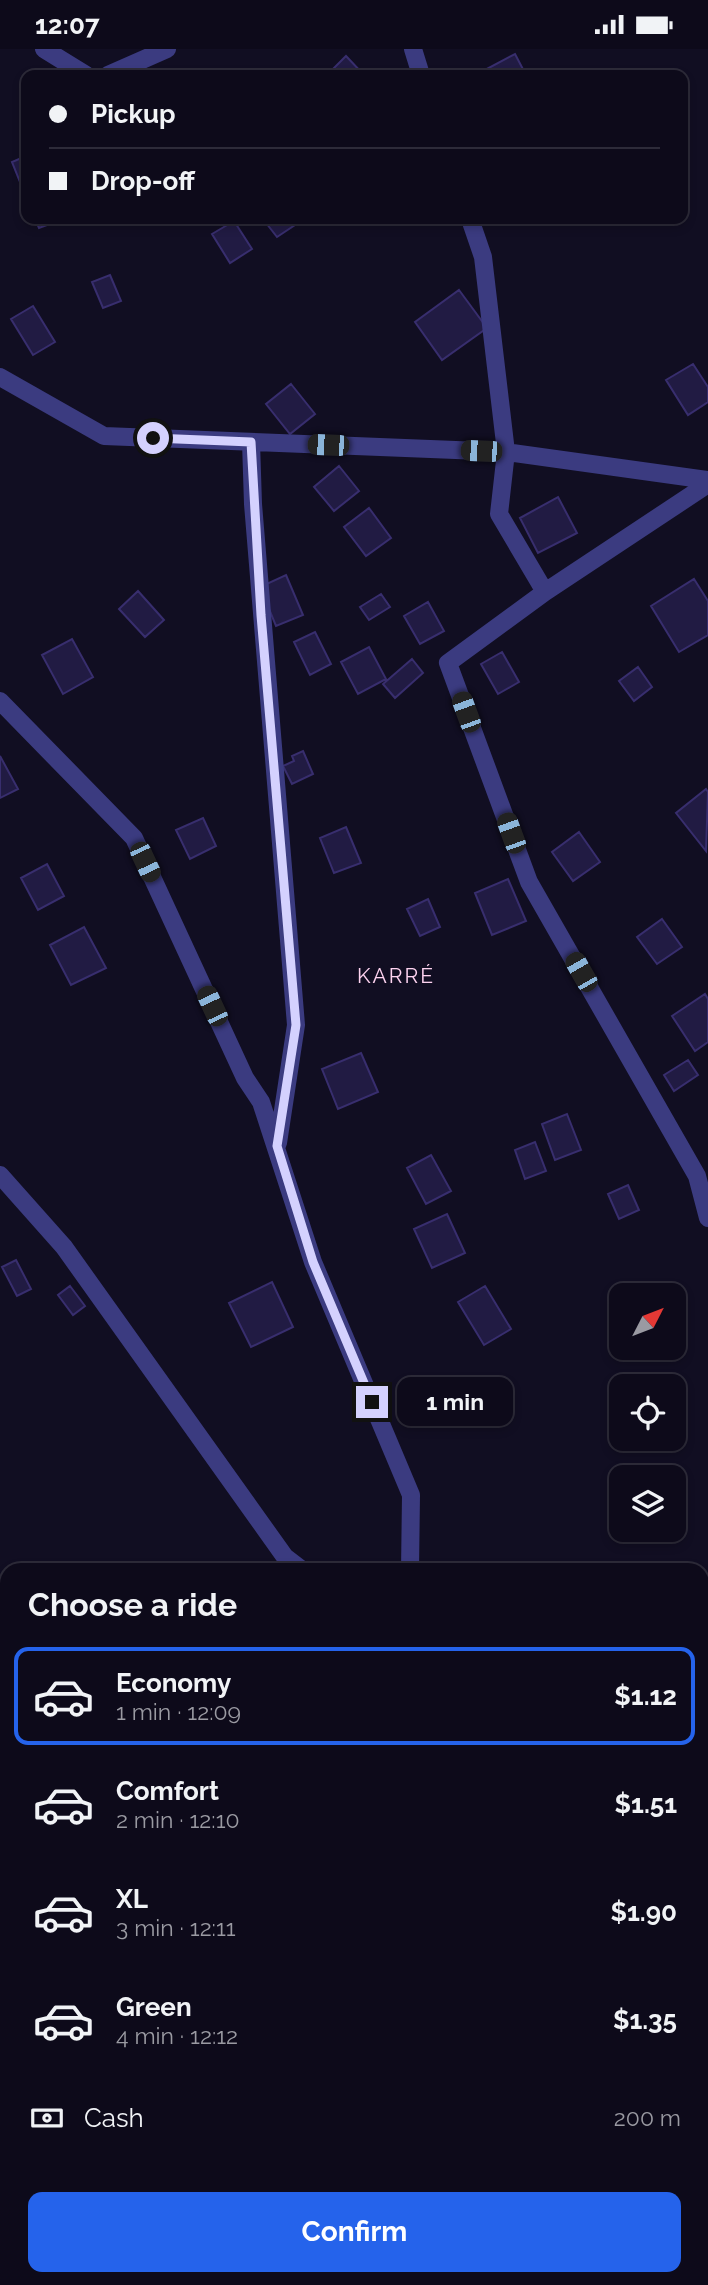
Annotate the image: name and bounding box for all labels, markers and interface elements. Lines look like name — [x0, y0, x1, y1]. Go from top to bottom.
text: 12:07 — [35, 10, 99, 40]
text: Pickup — [91, 99, 176, 129]
text: Drop-off — [91, 166, 195, 196]
route start — [137, 422, 169, 454]
car — [307, 434, 350, 456]
car — [460, 440, 503, 462]
car — [449, 689, 484, 735]
car — [494, 810, 529, 856]
car — [127, 839, 164, 885]
car — [562, 949, 601, 995]
district label: KARRÉ — [357, 963, 435, 988]
car — [194, 983, 231, 1029]
north arrow — [609, 1283, 686, 1360]
map controls — [609, 1283, 686, 1542]
button: locate — [609, 1374, 686, 1451]
callout: 1 min — [396, 1377, 512, 1427]
route end — [356, 1386, 388, 1418]
text: 1 min — [426, 1388, 484, 1415]
button: layers — [609, 1465, 686, 1542]
text: Choose a ride — [28, 1586, 237, 1623]
icon: car — [32, 1665, 95, 1728]
text: Economy — [116, 1668, 231, 1698]
text: $1.12 — [614, 1681, 677, 1711]
text: 1 min · 12:09 — [116, 1698, 241, 1725]
icon: car — [32, 1773, 95, 1836]
text: Comfort — [116, 1776, 219, 1806]
text: $1.51 — [615, 1789, 677, 1819]
text: 2 min · 12:10 — [116, 1806, 240, 1833]
icon: car — [32, 1881, 95, 1944]
text: XL — [116, 1884, 148, 1914]
text: $1.90 — [611, 1897, 677, 1927]
text: 3 min · 12:11 — [116, 1914, 236, 1941]
icon: car — [32, 1989, 95, 2052]
text: Green — [116, 1992, 192, 2022]
text: $1.35 — [613, 2005, 677, 2035]
text: 4 min · 12:12 — [116, 2022, 238, 2049]
icon: cash — [28, 2099, 66, 2137]
text: Cash — [84, 2103, 144, 2133]
text: 200 m — [614, 2104, 681, 2131]
button: Confirm — [28, 2192, 681, 2272]

